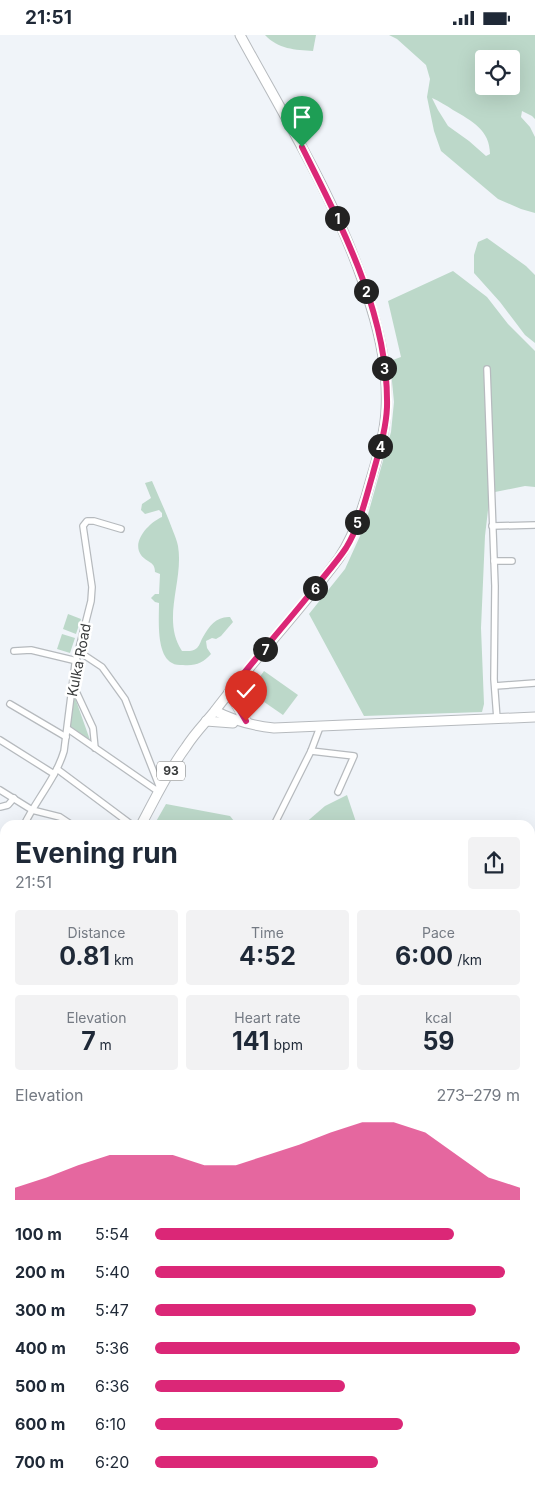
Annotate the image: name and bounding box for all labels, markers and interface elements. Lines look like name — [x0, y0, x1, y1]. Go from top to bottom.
text: 21:51 — [25, 6, 72, 29]
map controls — [475, 50, 520, 95]
button: locate — [475, 50, 520, 95]
pin — [281, 96, 323, 147]
icon: arrive — [288, 103, 316, 131]
pin: 1 — [324, 205, 350, 231]
text: 1 — [334, 210, 341, 227]
pin: 2 — [354, 279, 378, 303]
text: 2 — [362, 283, 371, 300]
pin: 3 — [372, 355, 396, 381]
text: 3 — [380, 360, 389, 377]
pin: 4 — [368, 433, 392, 459]
text: 4 — [376, 438, 385, 455]
pin: 5 — [344, 509, 370, 535]
text: 5 — [353, 514, 362, 531]
pin: 6 — [302, 575, 328, 601]
text: 6 — [311, 580, 320, 597]
street label: Kulka Road — [63, 622, 94, 698]
pin: 7 — [252, 637, 278, 661]
text: 7 — [261, 641, 270, 658]
pin — [225, 670, 267, 721]
icon: check — [232, 677, 260, 705]
road number: 93 — [157, 761, 185, 781]
text: Evening run — [15, 836, 178, 870]
button: share — [468, 837, 520, 889]
text: 21:51 — [15, 872, 52, 892]
text: Distance — [68, 924, 125, 941]
text: Time — [251, 924, 284, 941]
text: Pace — [422, 924, 455, 941]
text: 0.81 — [59, 941, 110, 971]
text: 4:52 — [239, 941, 296, 971]
text: 6:00 — [395, 941, 453, 971]
text: km — [110, 951, 134, 968]
text: /km — [453, 951, 482, 968]
text: Elevation — [67, 1009, 127, 1026]
text: Heart rate — [234, 1009, 301, 1026]
text: kcal — [425, 1009, 452, 1026]
text: 7 — [81, 1026, 96, 1056]
text: 141 — [232, 1026, 270, 1056]
text: 59 — [422, 1026, 455, 1056]
text: m — [96, 1036, 112, 1053]
text: bpm — [270, 1036, 303, 1053]
text: Elevation — [15, 1085, 84, 1105]
text: 273–279 m — [436, 1085, 520, 1105]
text: 100 m — [15, 1224, 62, 1244]
text: 5:54 — [95, 1224, 129, 1244]
text: 200 m — [15, 1262, 65, 1282]
text: 5:40 — [95, 1262, 130, 1282]
text: 300 m — [15, 1300, 65, 1320]
text: 5:47 — [95, 1300, 129, 1320]
text: 400 m — [15, 1338, 66, 1358]
text: 5:36 — [95, 1338, 129, 1358]
text: 500 m — [15, 1376, 65, 1396]
text: 6:36 — [95, 1376, 129, 1396]
text: 600 m — [15, 1414, 65, 1434]
text: 6:10 — [95, 1414, 126, 1434]
text: 700 m — [15, 1452, 64, 1472]
text: 6:20 — [95, 1452, 129, 1472]

